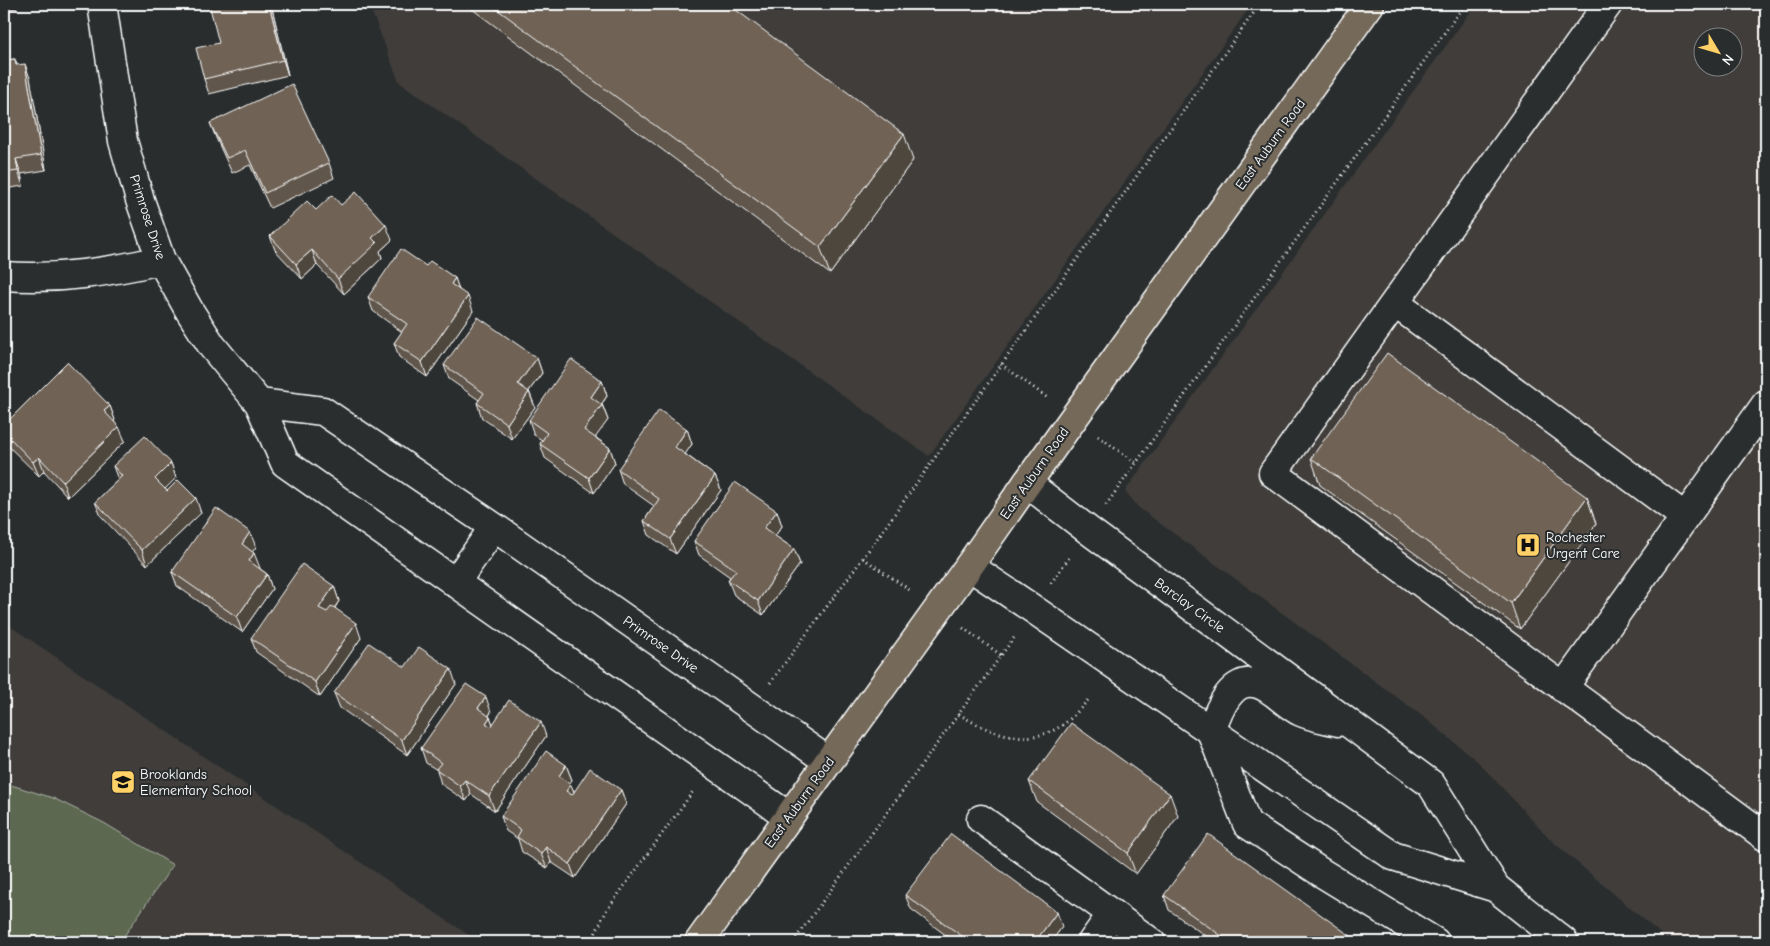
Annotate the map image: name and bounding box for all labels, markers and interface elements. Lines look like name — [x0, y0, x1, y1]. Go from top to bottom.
north arrow — [1692, 28, 1742, 78]
text: N — [1718, 51, 1737, 69]
street label: East Auburn Road — [1232, 95, 1309, 193]
street label: Primrose Drive — [126, 172, 169, 262]
street label: East Auburn Road — [996, 424, 1072, 523]
place label: Rochester Urgent Care — [1546, 529, 1620, 562]
hospital icon: Rochester Urgent Care — [1515, 532, 1541, 558]
street label: Barclay Circle — [1151, 574, 1228, 637]
street label: Primrose Drive — [620, 612, 702, 677]
street label: East Auburn Road — [761, 753, 838, 851]
place label: Brooklands Elementary School — [140, 766, 252, 799]
school or university icon: Brooklands Elementary School — [110, 769, 136, 795]

